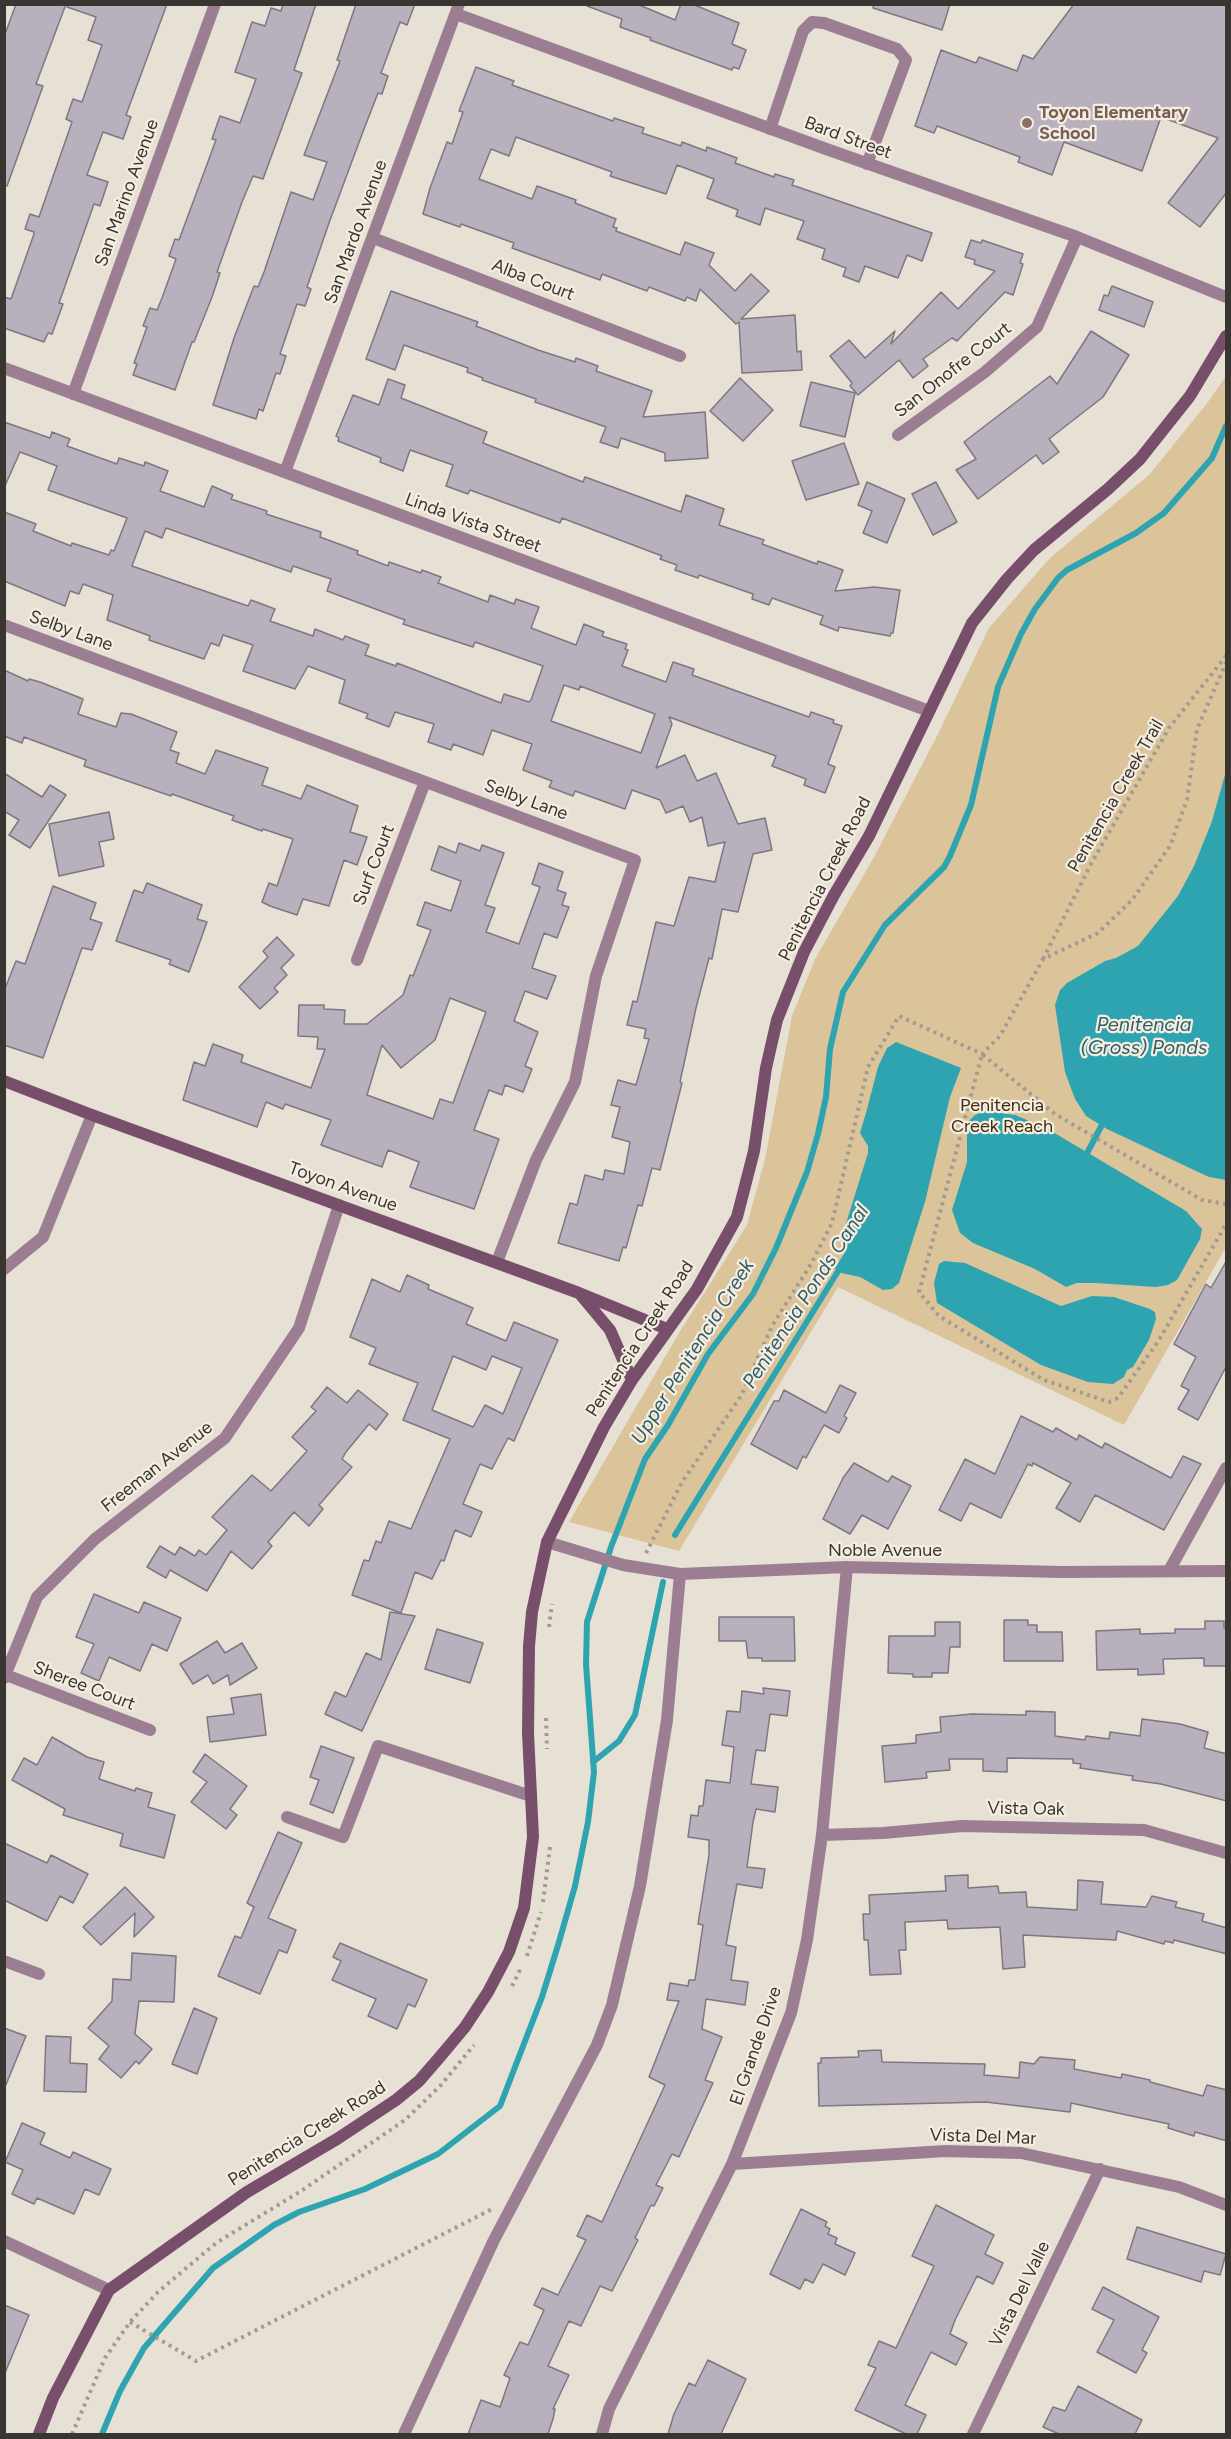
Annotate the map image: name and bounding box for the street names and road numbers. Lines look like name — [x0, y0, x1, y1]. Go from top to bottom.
street label: Bard Street — [801, 112, 895, 164]
street label: San Marino Avenue — [90, 116, 164, 270]
street label: San Mardo Avenue — [320, 157, 392, 307]
street label: Alba Court — [489, 254, 577, 306]
street label: San Onofre Court — [890, 318, 1016, 422]
street label: Linda Vista Street — [402, 488, 544, 558]
street label: Selby Lane — [26, 606, 116, 656]
street label: Penitencia Creek Trail — [1063, 716, 1169, 876]
street label: Selby Lane — [481, 775, 571, 825]
street label: Penitencia Creek Road — [774, 793, 876, 965]
street label: Surf Court — [349, 822, 399, 908]
street label: Toyon Avenue — [286, 1157, 400, 1217]
street label: Penitencia Creek Road — [581, 1257, 699, 1421]
street label: Freeman Avenue — [97, 1417, 217, 1517]
street label: Noble Avenue — [828, 1540, 942, 1562]
street label: Sheree Court — [30, 1657, 138, 1715]
street label: Vista Oak — [987, 1798, 1065, 1820]
street label: El Grande Drive — [726, 1984, 786, 2108]
street label: Penitencia Creek Road — [224, 2077, 390, 2191]
street label: Vista Del Mar — [929, 2124, 1037, 2150]
street label: Vista Del Valle — [985, 2238, 1055, 2350]

